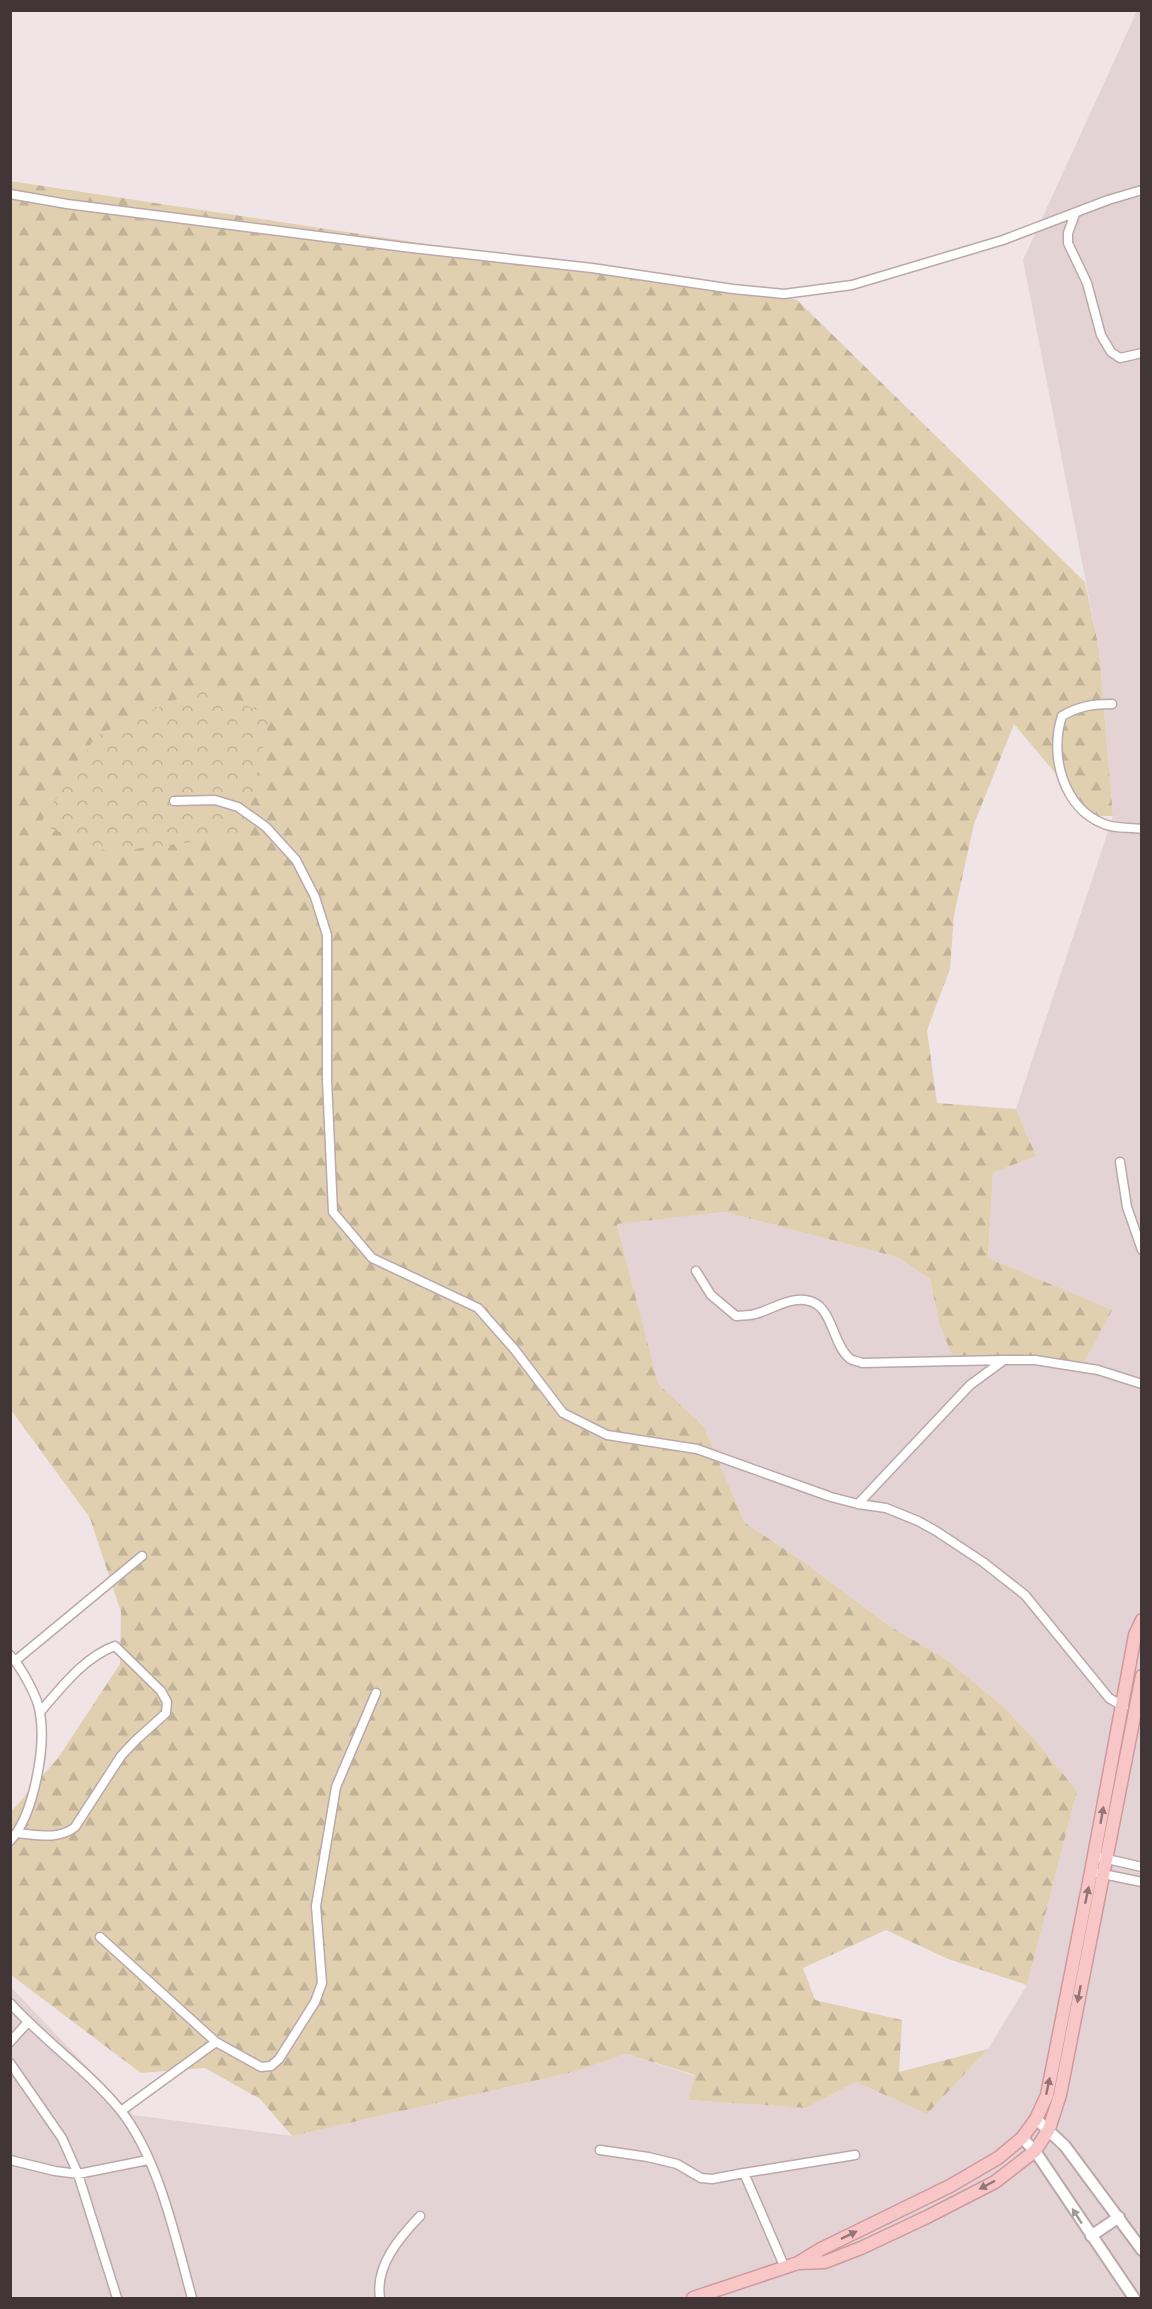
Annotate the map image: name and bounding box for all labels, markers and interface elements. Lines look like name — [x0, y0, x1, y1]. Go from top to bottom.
one-way arrow — [1098, 1805, 1107, 1824]
one-way arrow — [1082, 1886, 1092, 1904]
one-way arrow — [1074, 1984, 1083, 2003]
one-way arrow — [1044, 2076, 1053, 2095]
one-way arrow — [979, 2180, 996, 2190]
one-way arrow — [1072, 2208, 1083, 2224]
one-way arrow — [841, 2231, 858, 2240]

